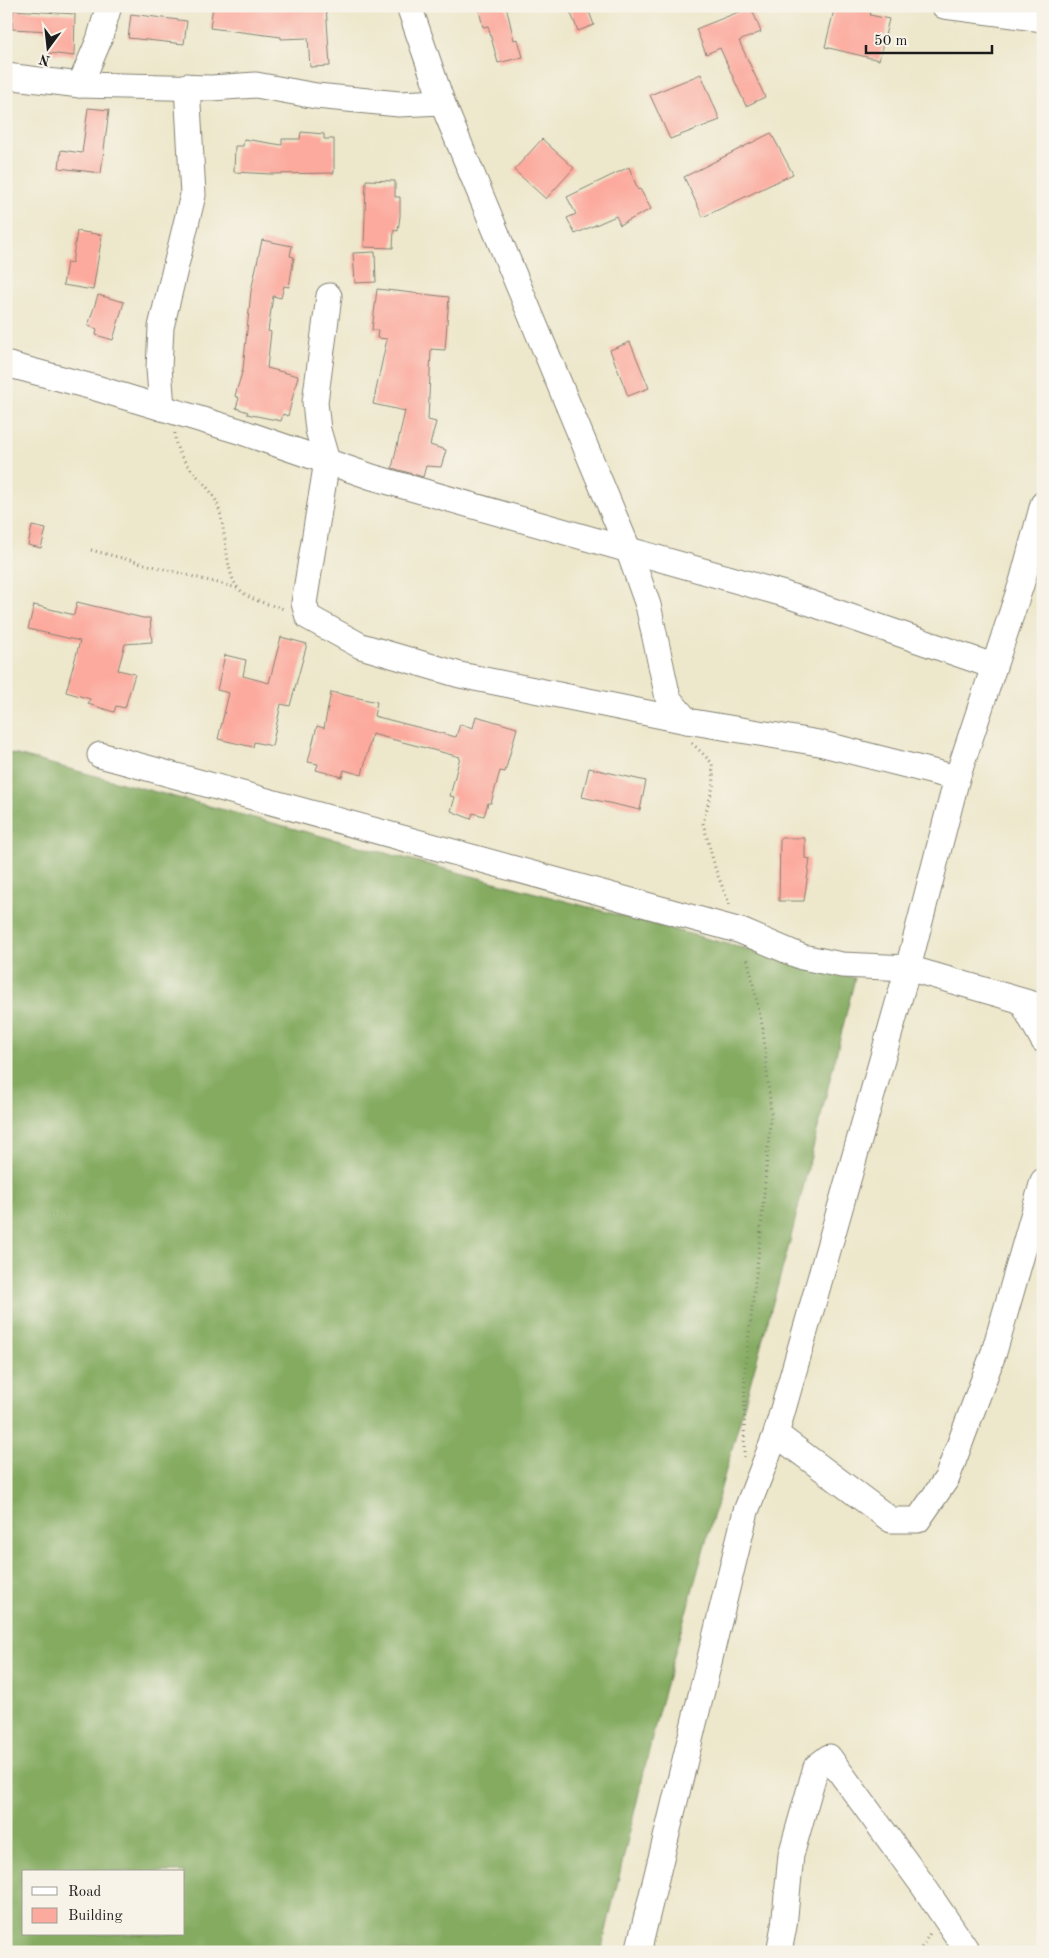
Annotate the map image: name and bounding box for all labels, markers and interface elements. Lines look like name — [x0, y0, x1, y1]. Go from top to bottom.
north arrow — [22, 22, 72, 72]
scale bar — [866, 22, 993, 54]
text: 50 m — [874, 34, 908, 49]
text: N — [38, 51, 52, 68]
legend — [22, 1870, 185, 1936]
text: Road — [68, 1885, 102, 1900]
text: Building — [68, 1909, 123, 1924]

